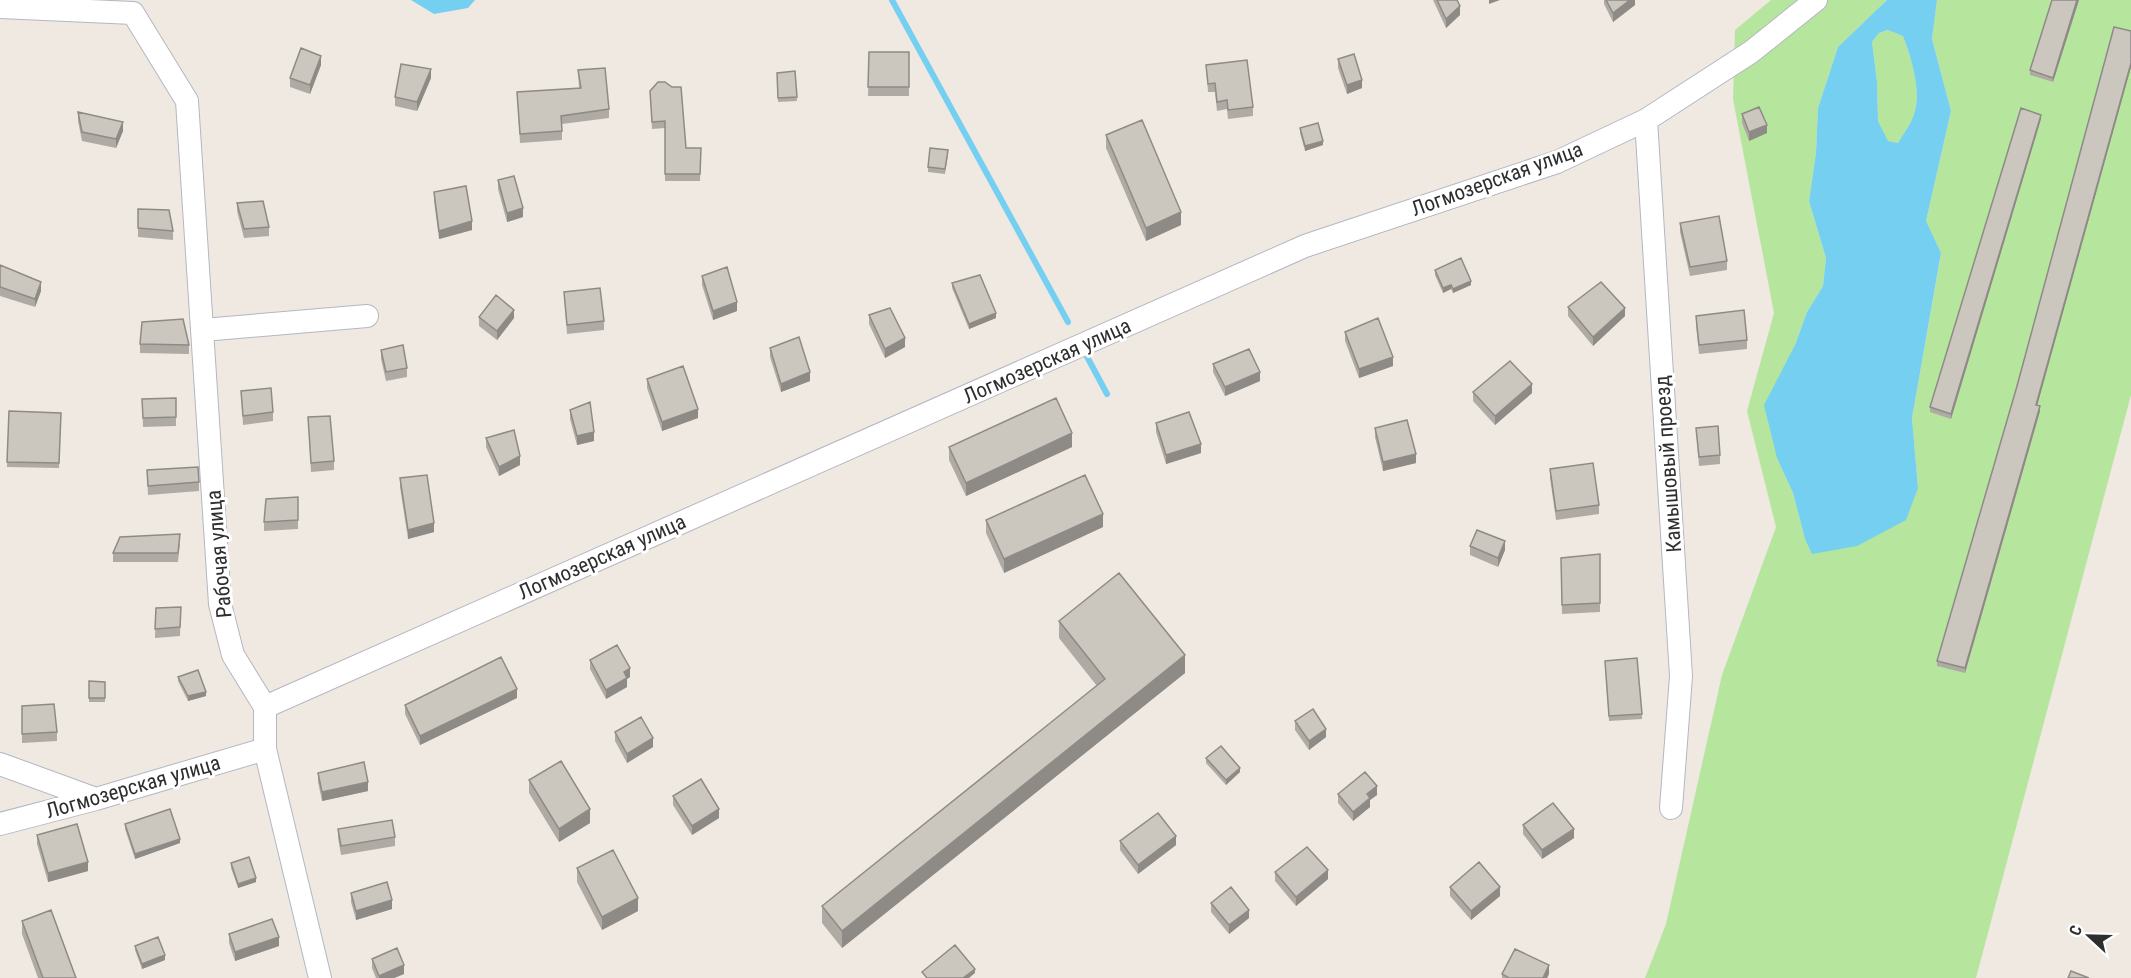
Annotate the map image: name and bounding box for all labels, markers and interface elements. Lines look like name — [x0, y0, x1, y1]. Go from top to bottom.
street label: Логмозерская улица — [1408, 137, 1586, 221]
street label: Логмозерская улица — [960, 313, 1134, 409]
street label: Камышовый проезд — [1650, 375, 1686, 553]
street label: Рабочая улица — [201, 489, 237, 619]
street label: Логмозерская улица — [515, 509, 689, 605]
street label: Логмозерская улица — [43, 751, 223, 823]
north arrow — [2059, 906, 2119, 966]
text: С — [2065, 923, 2086, 938]

